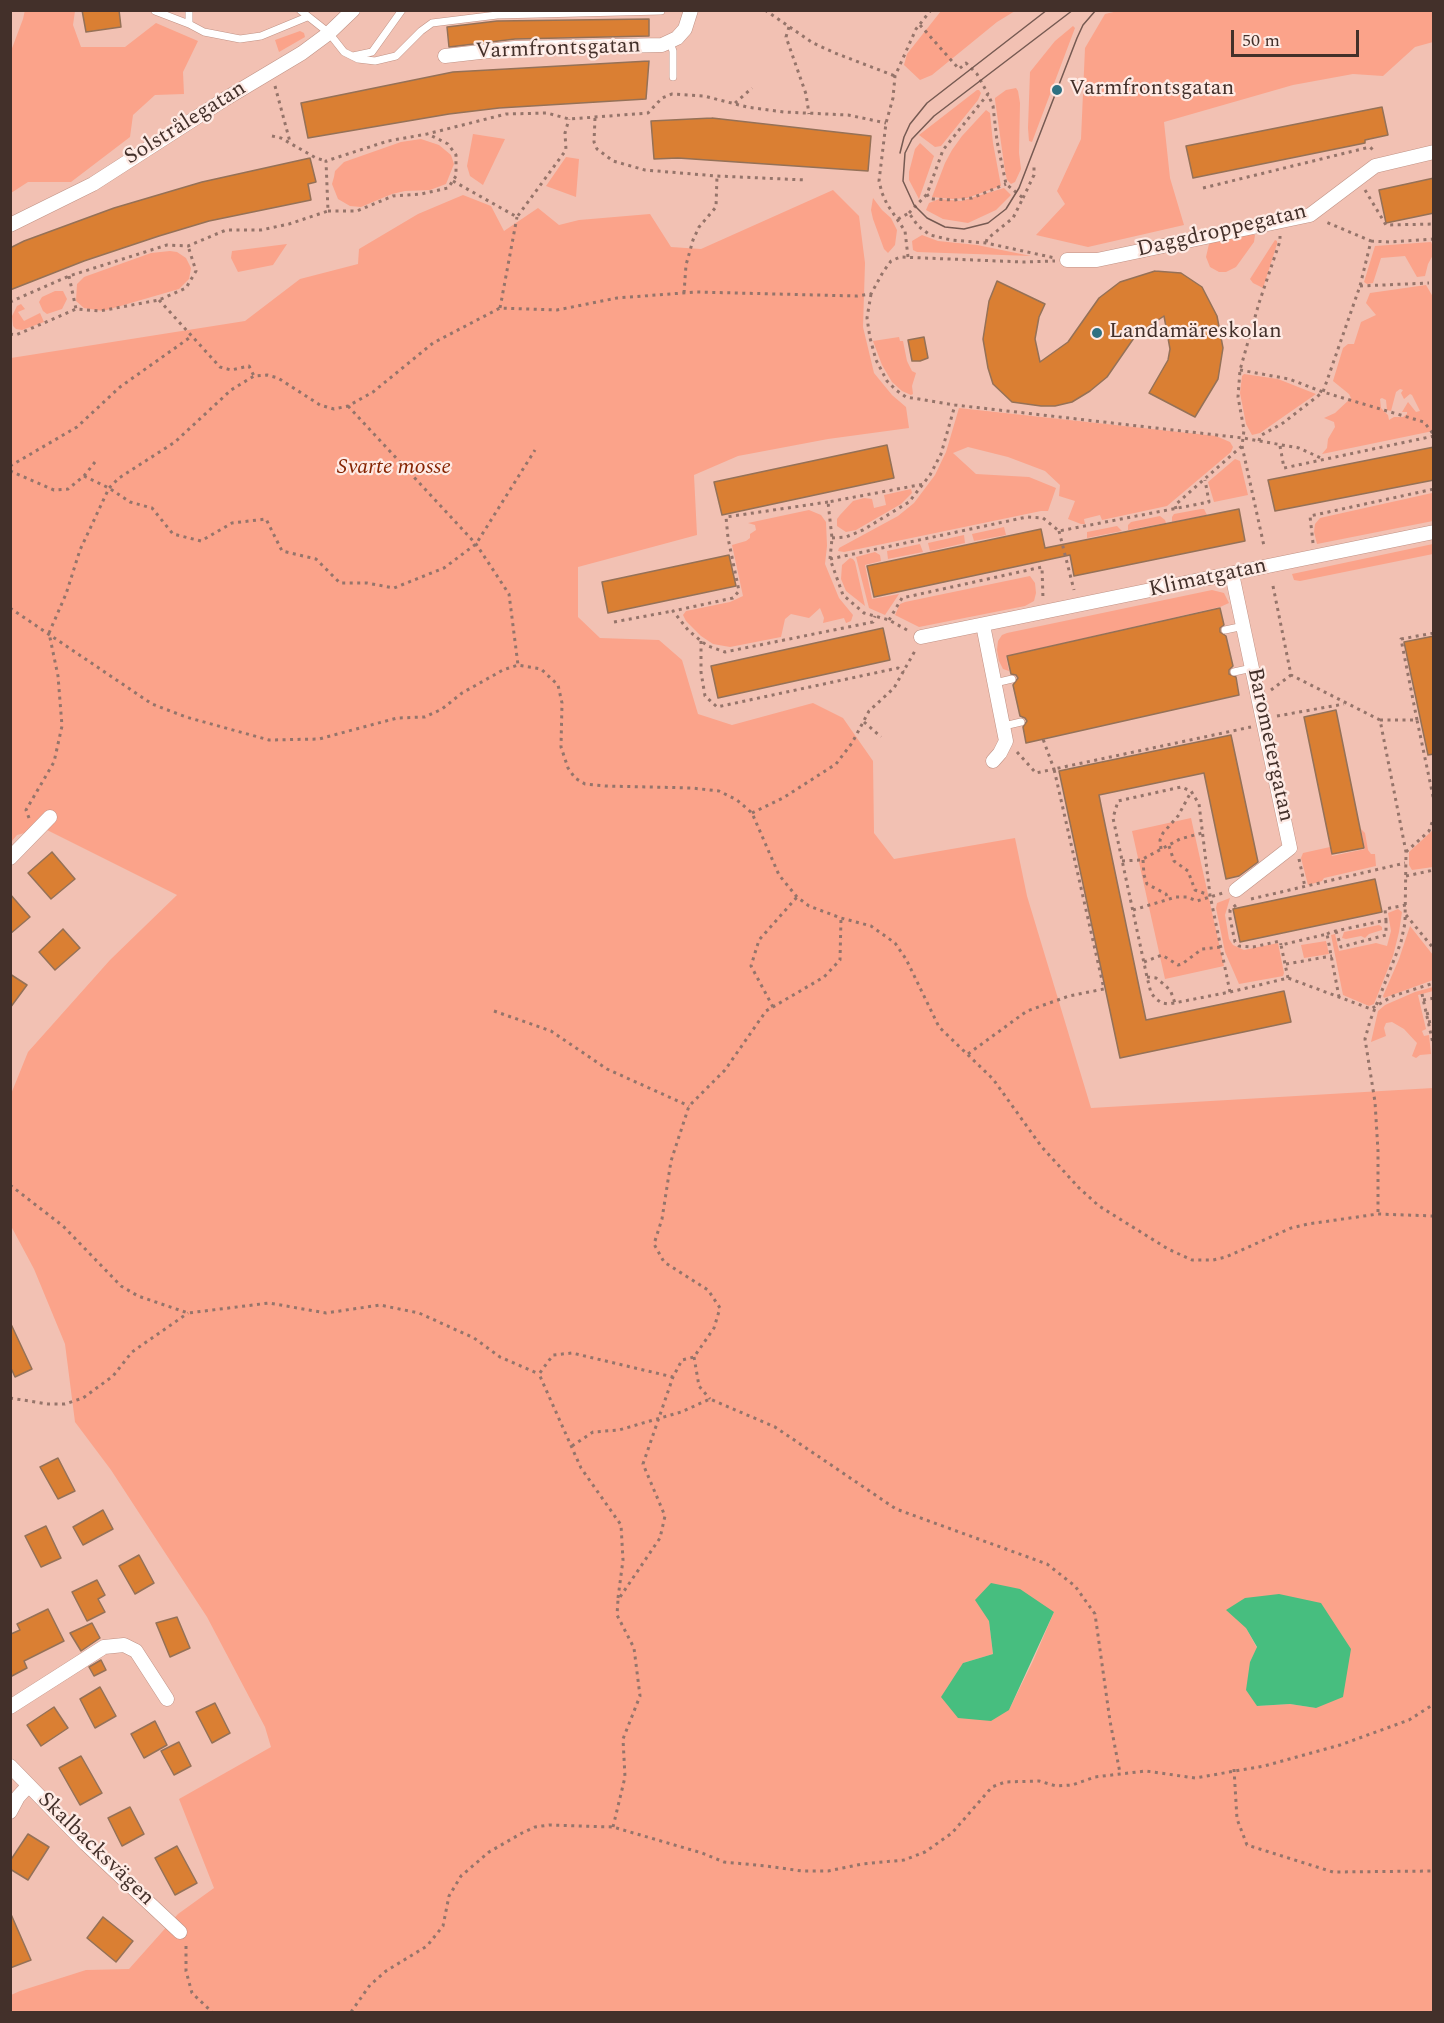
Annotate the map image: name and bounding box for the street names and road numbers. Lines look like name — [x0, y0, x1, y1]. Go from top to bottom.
street label: Varmfrontsgatan — [475, 34, 641, 66]
street label: Solstrålegatan — [120, 76, 252, 172]
street label: Daggdroppegatan — [1134, 200, 1310, 264]
street label: Klimatgatan — [1147, 554, 1269, 604]
street label: Barometergatan — [1240, 666, 1298, 824]
street label: Skalbacksvägen — [31, 1788, 159, 1912]

